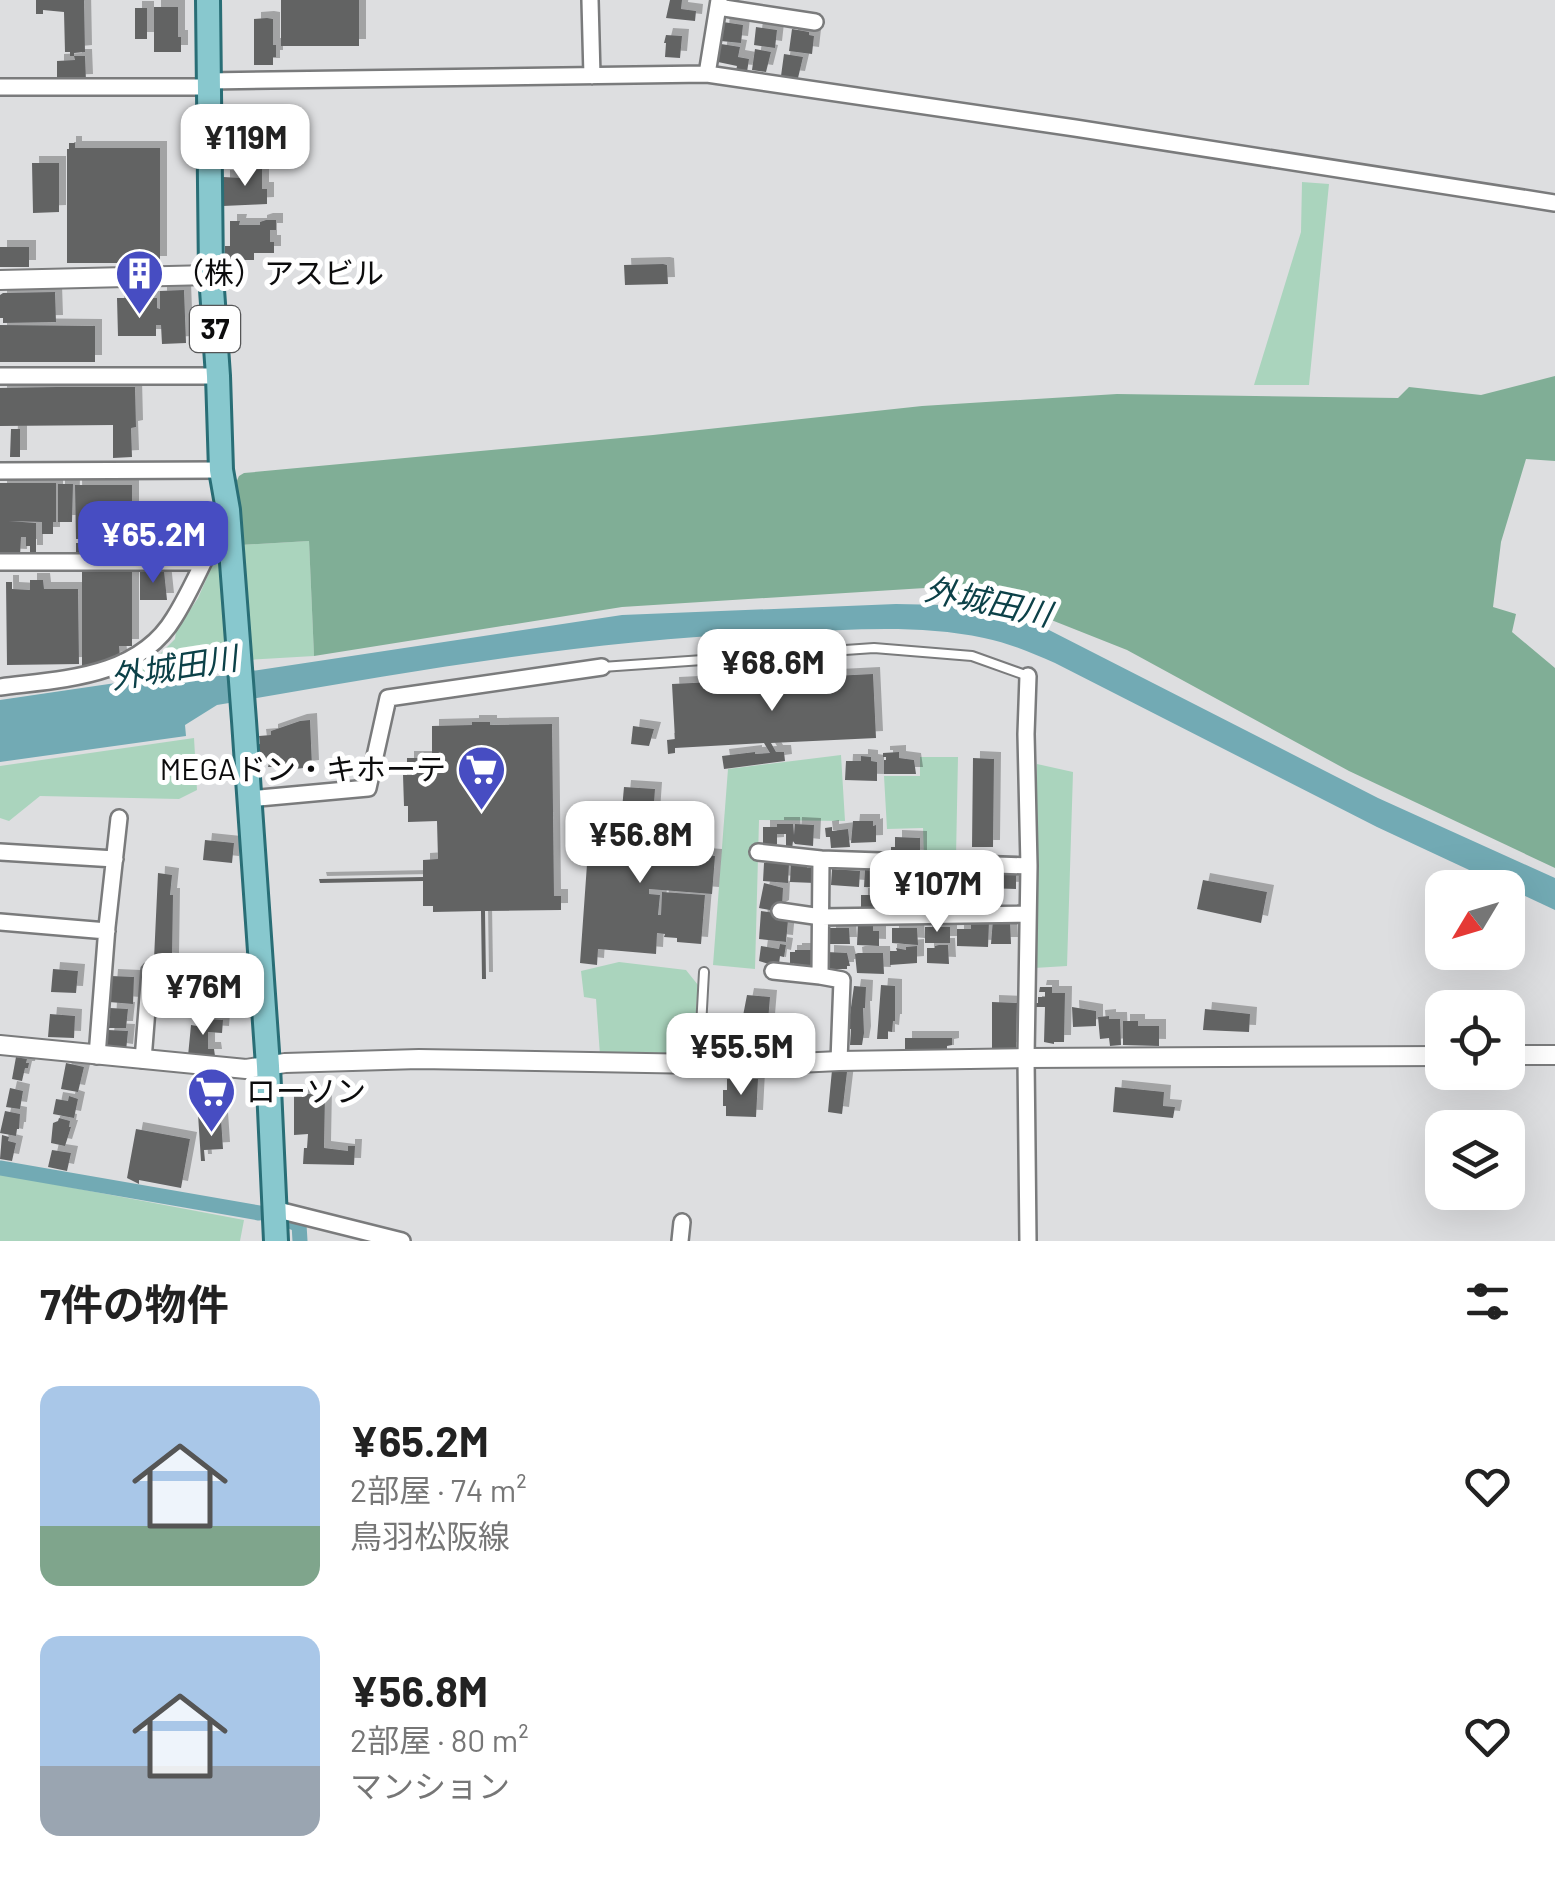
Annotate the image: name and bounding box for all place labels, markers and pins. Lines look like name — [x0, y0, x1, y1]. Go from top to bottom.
pin: ¥119M — [175, 104, 315, 189]
building icon: （株）アスビル — [113, 248, 165, 316]
place label: （株）アスビル — [174, 254, 384, 290]
pin: ¥65.2M — [72, 501, 234, 586]
pin: ¥68.6M — [691, 629, 853, 714]
supermarket icon: MEGAドン・キホーテ — [455, 744, 507, 812]
place label: MEGAドン・キホーテ — [160, 750, 446, 786]
pin: ¥56.8M — [559, 801, 721, 886]
pin: ¥107M — [867, 850, 1007, 935]
pin: ¥76M — [144, 953, 262, 1038]
pin: ¥55.5M — [660, 1013, 822, 1098]
supermarket icon: ローソン — [185, 1066, 237, 1134]
place label: ローソン — [246, 1072, 366, 1108]

